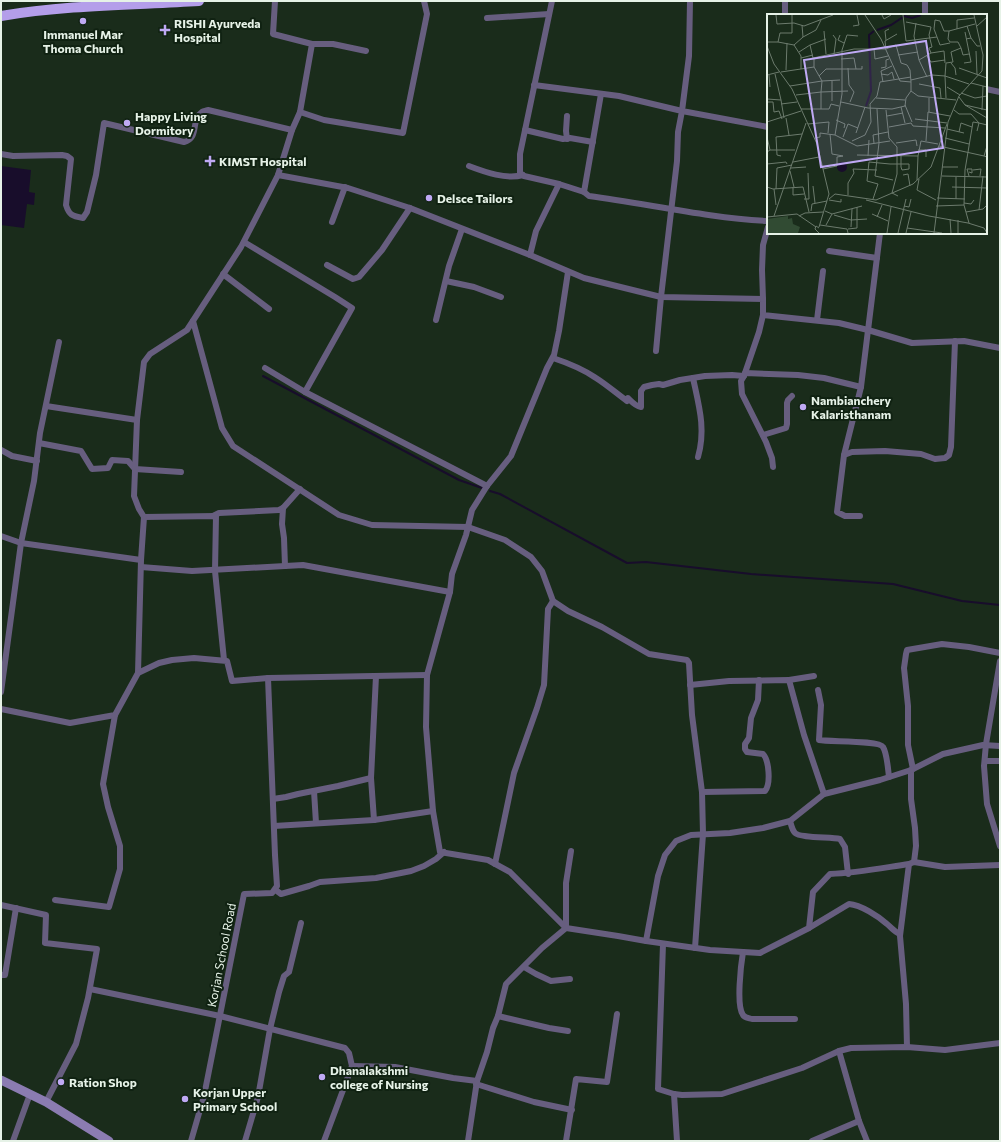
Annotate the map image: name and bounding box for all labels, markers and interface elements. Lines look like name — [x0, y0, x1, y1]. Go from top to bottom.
inset map — [767, 14, 987, 234]
marker: Immanuel Mar Thoma Church — [78, 16, 88, 26]
place label: RISHI Ayurveda Hospital — [174, 16, 261, 44]
marker: RISHI Ayurveda Hospital — [159, 24, 171, 36]
place label: Immanuel Mar Thoma Church — [43, 27, 123, 55]
place label: Happy Living Dormitory — [135, 109, 207, 137]
marker: Happy Living Dormitory — [122, 118, 132, 128]
place label: KIMST Hospital — [219, 154, 307, 168]
marker: KIMST Hospital — [204, 155, 216, 167]
place label: Delsce Tailors — [437, 191, 513, 205]
marker: Delsce Tailors — [424, 193, 434, 203]
place label: Nambianchery Kalaristhanam — [811, 393, 892, 421]
marker: Nambianchery Kalaristhanam — [798, 402, 808, 412]
street label: Korjan School Road — [204, 902, 238, 1008]
place label: Dhanalakshmi college of Nursing — [330, 1063, 429, 1091]
marker: Dhanalakshmi college of Nursing — [317, 1072, 327, 1082]
place label: Ration Shop — [69, 1075, 137, 1089]
marker: Ration Shop — [56, 1077, 66, 1087]
place label: Korjan Upper Primary School — [193, 1085, 277, 1113]
marker: Korjan Upper Primary School — [180, 1094, 190, 1104]

